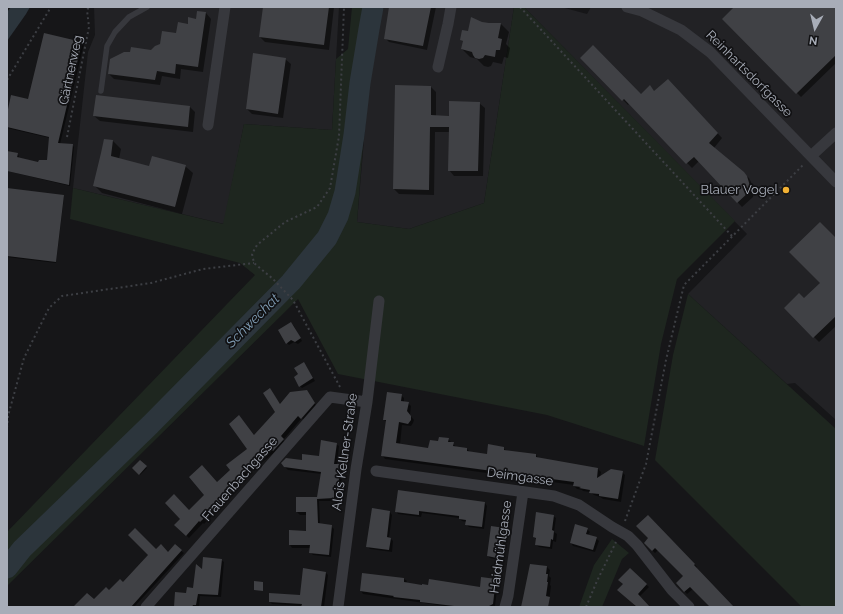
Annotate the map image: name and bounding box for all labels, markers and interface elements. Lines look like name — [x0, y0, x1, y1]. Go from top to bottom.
north arrow — [795, 8, 835, 48]
street label: Reinhartsdorfgasse — [702, 27, 796, 121]
text: N — [808, 33, 818, 47]
street label: Gärtnerweg — [56, 34, 86, 106]
place label: Blauer Vogel — [701, 182, 778, 198]
marker: Blauer Vogel — [781, 185, 791, 195]
water label: Schwechat — [223, 291, 283, 351]
street label: Alois Kellner-Straße — [329, 392, 361, 512]
street label: Frauenbachgasse — [199, 434, 281, 524]
street label: Deimgasse — [486, 465, 554, 489]
street label: Haidmühlgasse — [487, 500, 515, 594]

